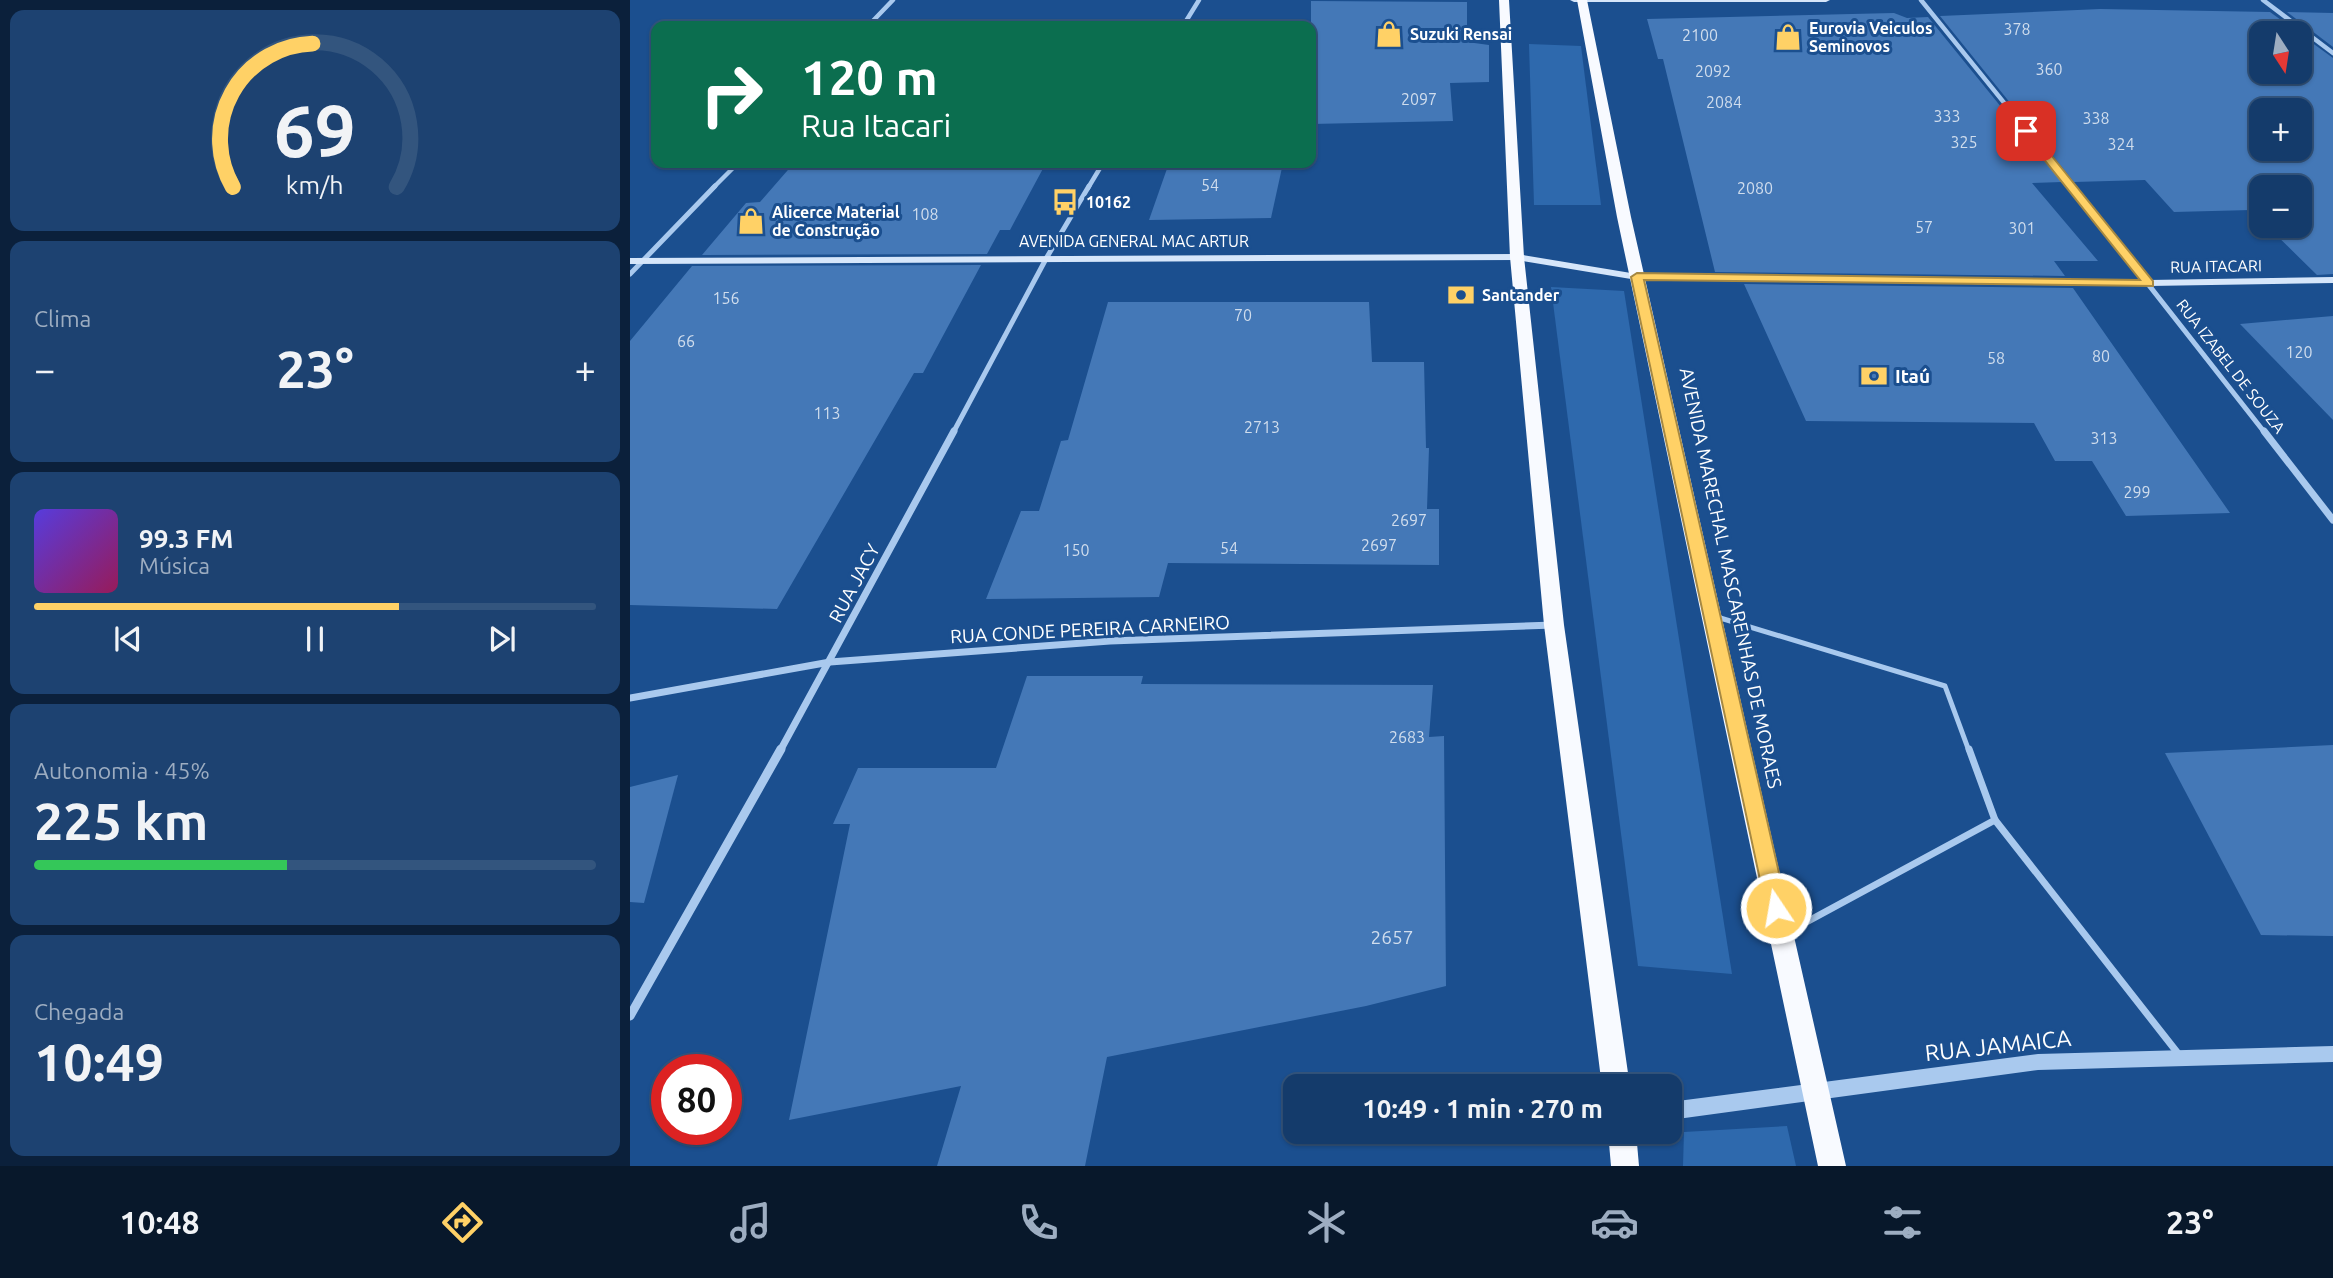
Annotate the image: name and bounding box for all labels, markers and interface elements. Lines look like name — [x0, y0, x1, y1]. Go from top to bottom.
shop icon: Suzuki Rensai — [1374, 19, 1404, 49]
place label: Eurovia Veiculos Seminovos — [1809, 19, 1933, 55]
house number: 378 — [2003, 20, 2031, 38]
north arrow — [2249, 21, 2312, 84]
map controls — [2249, 21, 2312, 238]
shop icon: Eurovia Veiculos Seminovos — [1773, 22, 1803, 52]
place label: Suzuki Rensai — [1410, 25, 1512, 43]
house number: 2100 — [1682, 26, 1718, 44]
icon: right — [686, 49, 777, 140]
text: 120 m — [801, 49, 938, 104]
house number: 360 — [2035, 60, 2063, 78]
house number: 2092 — [1695, 62, 1731, 80]
text: 69 — [274, 89, 356, 171]
house number: 2097 — [1401, 90, 1437, 108]
house number: 2084 — [1706, 93, 1742, 111]
button: + — [2249, 98, 2312, 161]
pin — [1996, 101, 2056, 161]
text: Rua Itacari — [801, 107, 951, 143]
house number: 333 — [1933, 107, 1961, 125]
house number: 338 — [2082, 109, 2110, 127]
icon: arrive — [2007, 112, 2045, 150]
house number: 325 — [1950, 133, 1978, 151]
house number: 324 — [2107, 135, 2135, 153]
text: km/h — [286, 170, 344, 198]
button: − — [2249, 175, 2312, 238]
house number: 54 — [1201, 176, 1219, 194]
house number: 2080 — [1737, 179, 1773, 197]
bus stop icon: 10162 — [1050, 187, 1080, 217]
place label: 10162 — [1086, 193, 1131, 211]
place label: Alicerce Material de Construção — [772, 203, 900, 240]
house number: 108 — [911, 205, 939, 223]
shop icon: Alicerce Material de Construção — [736, 206, 766, 236]
house number: 57 — [1915, 218, 1933, 236]
house number: 301 — [2008, 219, 2036, 237]
street label: AVENIDA GENERAL MAC ARTUR — [1019, 232, 1249, 250]
street label: RUA ITACARI — [2170, 256, 2262, 276]
bank icon: Santander — [1446, 280, 1476, 310]
place label: Santander — [1482, 286, 1560, 304]
house number: 156 — [712, 289, 740, 307]
street label: RUA IZABEL DE SOUZA — [2173, 295, 2289, 437]
text: Clima — [34, 306, 91, 331]
house number: 70 — [1234, 306, 1252, 324]
house number: 66 — [677, 332, 695, 350]
text: 23° — [276, 340, 354, 398]
house number: 120 — [2285, 343, 2313, 361]
house number: 80 — [2092, 347, 2110, 365]
text: − — [34, 348, 55, 390]
text: + — [575, 348, 596, 390]
house number: 58 — [1987, 349, 2005, 367]
bank icon: Itaú — [1859, 361, 1889, 391]
place label: Itaú — [1895, 365, 1930, 387]
street label: AVENIDA MARECHAL MASCARENHAS DE MORAES — [1676, 366, 1786, 790]
house number: 113 — [813, 404, 841, 422]
house number: 2713 — [1244, 418, 1280, 436]
house number: 313 — [2090, 429, 2118, 447]
house number: 299 — [2123, 483, 2151, 501]
house number: 2697 — [1391, 511, 1427, 529]
text: 99.3 FM — [139, 524, 233, 553]
house number: 2697 — [1361, 536, 1397, 554]
house number: 54 — [1220, 539, 1238, 557]
street label: RUA JACY — [824, 540, 884, 626]
house number: 150 — [1062, 541, 1090, 559]
text: Música — [139, 553, 210, 578]
street label: RUA CONDE PEREIRA CARNEIRO — [950, 611, 1230, 647]
icon: previous — [109, 620, 147, 658]
icon: pause — [296, 620, 334, 658]
icon: next — [483, 620, 521, 658]
house number: 2683 — [1389, 728, 1425, 746]
text: Autonomia · 45% — [34, 758, 210, 783]
text: 225 km — [34, 792, 208, 850]
position arrow — [1739, 871, 1813, 945]
house number: 2657 — [1371, 926, 1413, 948]
text: Chegada — [34, 999, 124, 1024]
street label: RUA JAMAICA — [1924, 1025, 2072, 1065]
text: 10:49 — [34, 1033, 164, 1091]
speed limit sign: 80 — [651, 1054, 742, 1145]
text: 10:49 · 1 min · 270 m — [1362, 1094, 1603, 1123]
icon: directions — [438, 1198, 487, 1247]
icon: music — [726, 1198, 775, 1247]
icon: phone — [1014, 1198, 1063, 1247]
icon: climate — [1302, 1198, 1351, 1247]
icon: car — [1590, 1198, 1639, 1247]
icon: filters — [1878, 1198, 1927, 1247]
text: 10:48 — [119, 1204, 200, 1240]
text: 23° — [2166, 1204, 2214, 1240]

